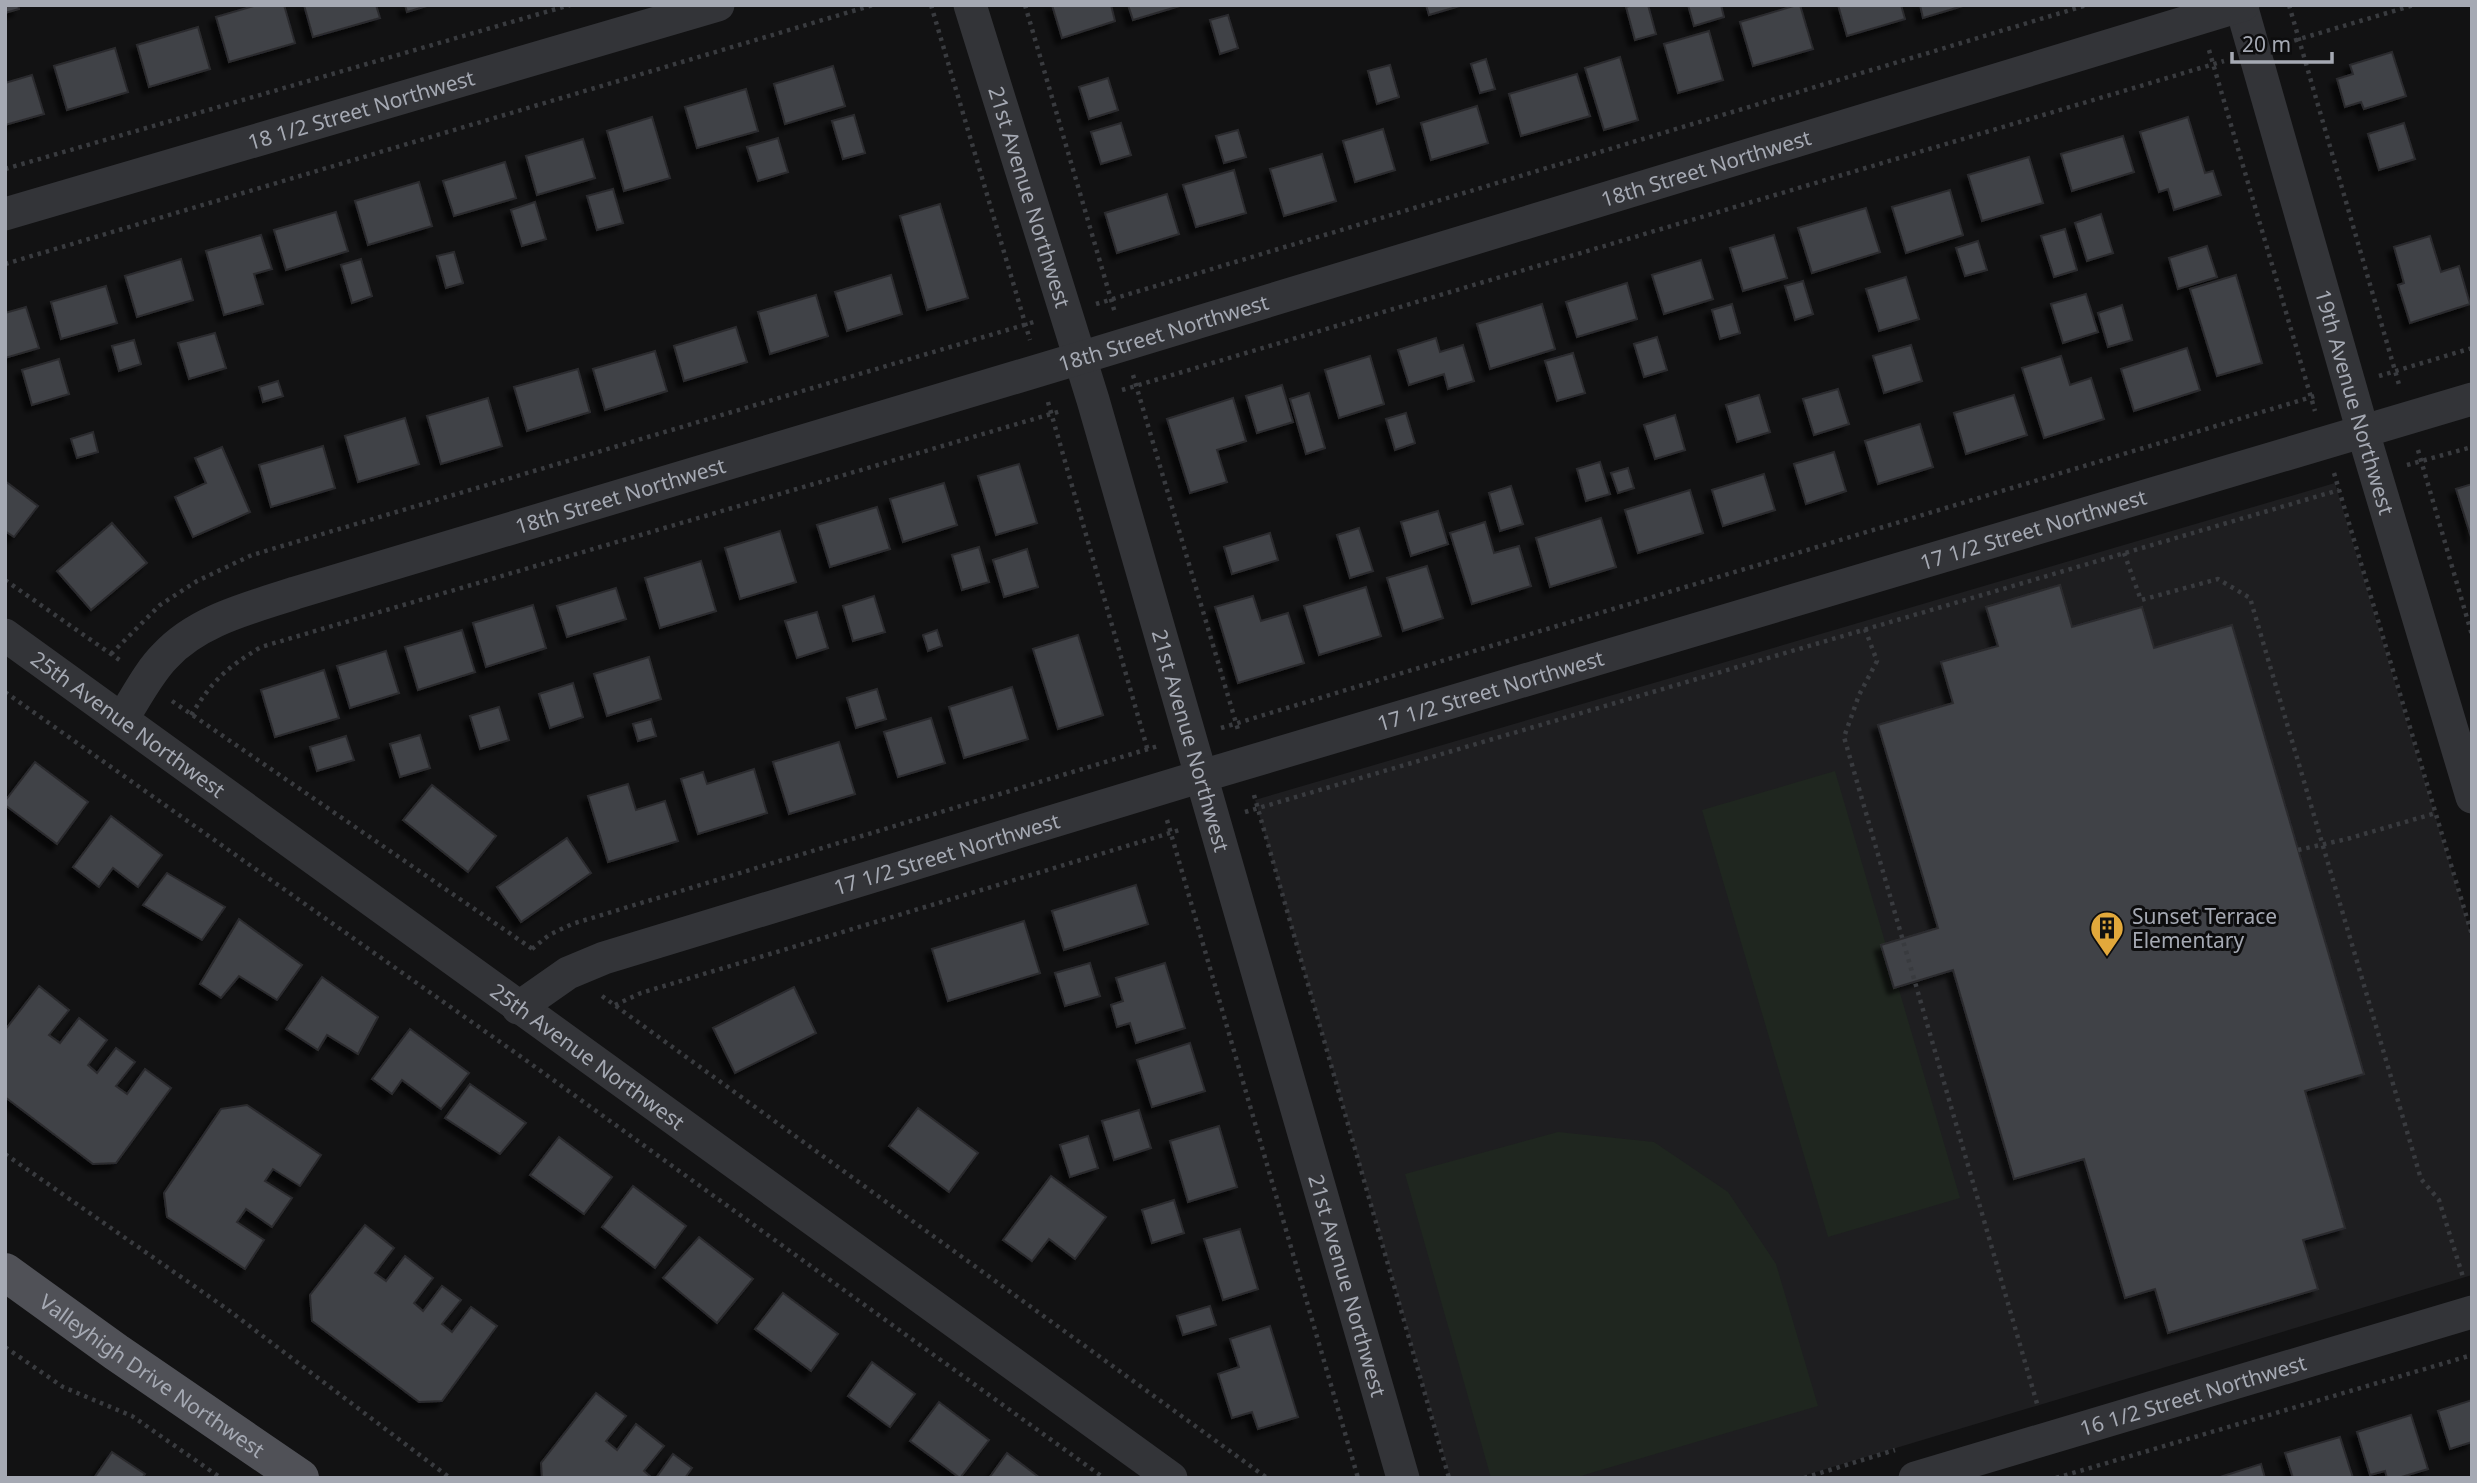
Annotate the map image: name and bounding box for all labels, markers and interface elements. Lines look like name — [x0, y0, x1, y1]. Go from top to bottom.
scale bar — [2232, 21, 2332, 65]
text: 20 m — [2242, 30, 2291, 58]
street label: 18 1/2 Street Northwest — [244, 63, 478, 156]
street label: 21st Avenue Northwest — [982, 83, 1077, 311]
street label: 18th Street Northwest — [1597, 123, 1815, 213]
street label: 19th Avenue Northwest — [2309, 286, 2401, 518]
street label: 18th Street Northwest — [1055, 288, 1272, 378]
street label: 18th Street Northwest — [512, 451, 729, 540]
street label: 17 1/2 Street Northwest — [1916, 482, 2150, 576]
street label: 21st Avenue Northwest — [1146, 626, 1236, 855]
street label: 17 1/2 Street Northwest — [1374, 643, 1607, 737]
street label: 25th Avenue Northwest — [25, 644, 231, 804]
street label: 17 1/2 Street Northwest — [830, 806, 1063, 901]
place label: Sunset Terrace Elementary — [2132, 902, 2277, 954]
building icon: Sunset Terrace Elementary — [2088, 909, 2126, 958]
street label: 25th Avenue Northwest — [485, 977, 691, 1136]
street label: 21st Avenue Northwest — [1302, 1171, 1393, 1400]
street label: Valleyhigh Drive Northwest — [34, 1287, 271, 1464]
street label: 16 1/2 Street Northwest — [2076, 1348, 2310, 1442]

